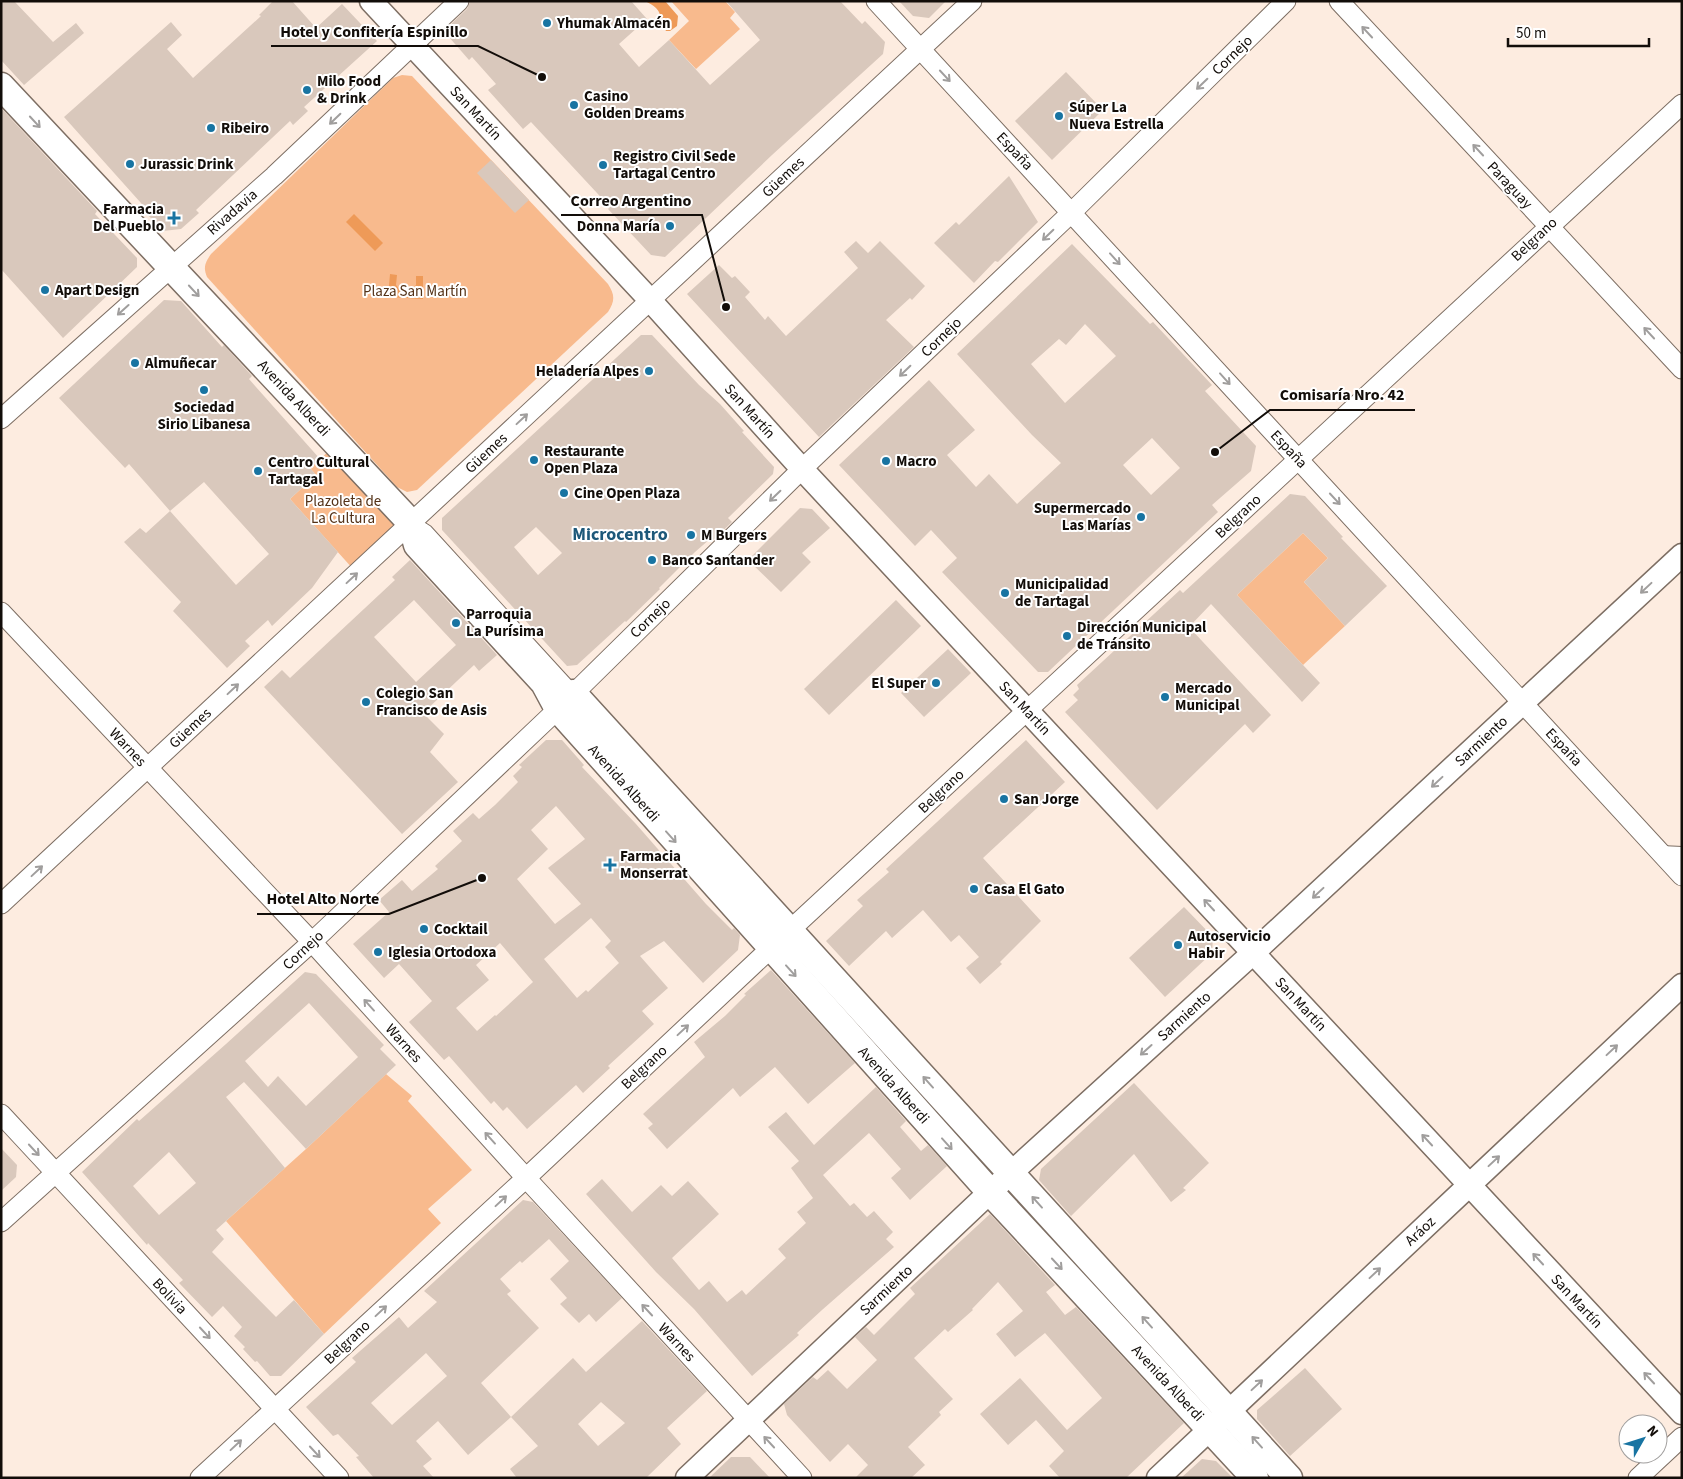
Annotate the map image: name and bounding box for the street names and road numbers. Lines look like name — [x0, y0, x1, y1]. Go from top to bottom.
street label: Cornejo — [1207, 31, 1257, 80]
street label: San Martín — [445, 82, 506, 145]
street label: España — [991, 127, 1038, 175]
street label: Güemes — [758, 152, 809, 202]
street label: Paraguay — [1482, 157, 1537, 214]
street label: Rivadavia — [203, 185, 262, 240]
street label: Belgrano — [1507, 212, 1562, 266]
street label: Cornejo — [916, 313, 966, 362]
street label: Avenida Alberdi — [253, 355, 335, 441]
street label: San Martín — [719, 379, 780, 443]
street label: España — [1265, 425, 1312, 473]
street label: Güemes — [461, 428, 512, 478]
street label: Belgrano — [1211, 489, 1266, 543]
street label: Cornejo — [625, 594, 675, 643]
street label: San Martín — [994, 677, 1055, 740]
street label: Güemes — [165, 703, 216, 753]
street label: Sarmiento — [1450, 711, 1512, 771]
street label: Warnes — [104, 723, 151, 771]
street label: España — [1540, 723, 1587, 771]
street label: Avenida Alberdi — [583, 740, 664, 827]
street label: Belgrano — [914, 764, 969, 818]
street label: Cornejo — [278, 926, 329, 975]
street label: San Martín — [1270, 973, 1331, 1036]
street label: Sarmiento — [1153, 987, 1216, 1046]
street label: Warnes — [380, 1019, 427, 1068]
street label: Belgrano — [617, 1040, 672, 1094]
street label: Avenida Alberdi — [853, 1042, 934, 1129]
street label: Aráoz — [1400, 1212, 1440, 1251]
street label: Sarmiento — [855, 1260, 917, 1320]
street label: San Martín — [1546, 1270, 1607, 1333]
street label: Bolivia — [147, 1274, 192, 1319]
street label: Belgrano — [320, 1315, 375, 1369]
street label: Warnes — [653, 1318, 700, 1366]
street label: Avenida Alberdi — [1127, 1340, 1209, 1426]

